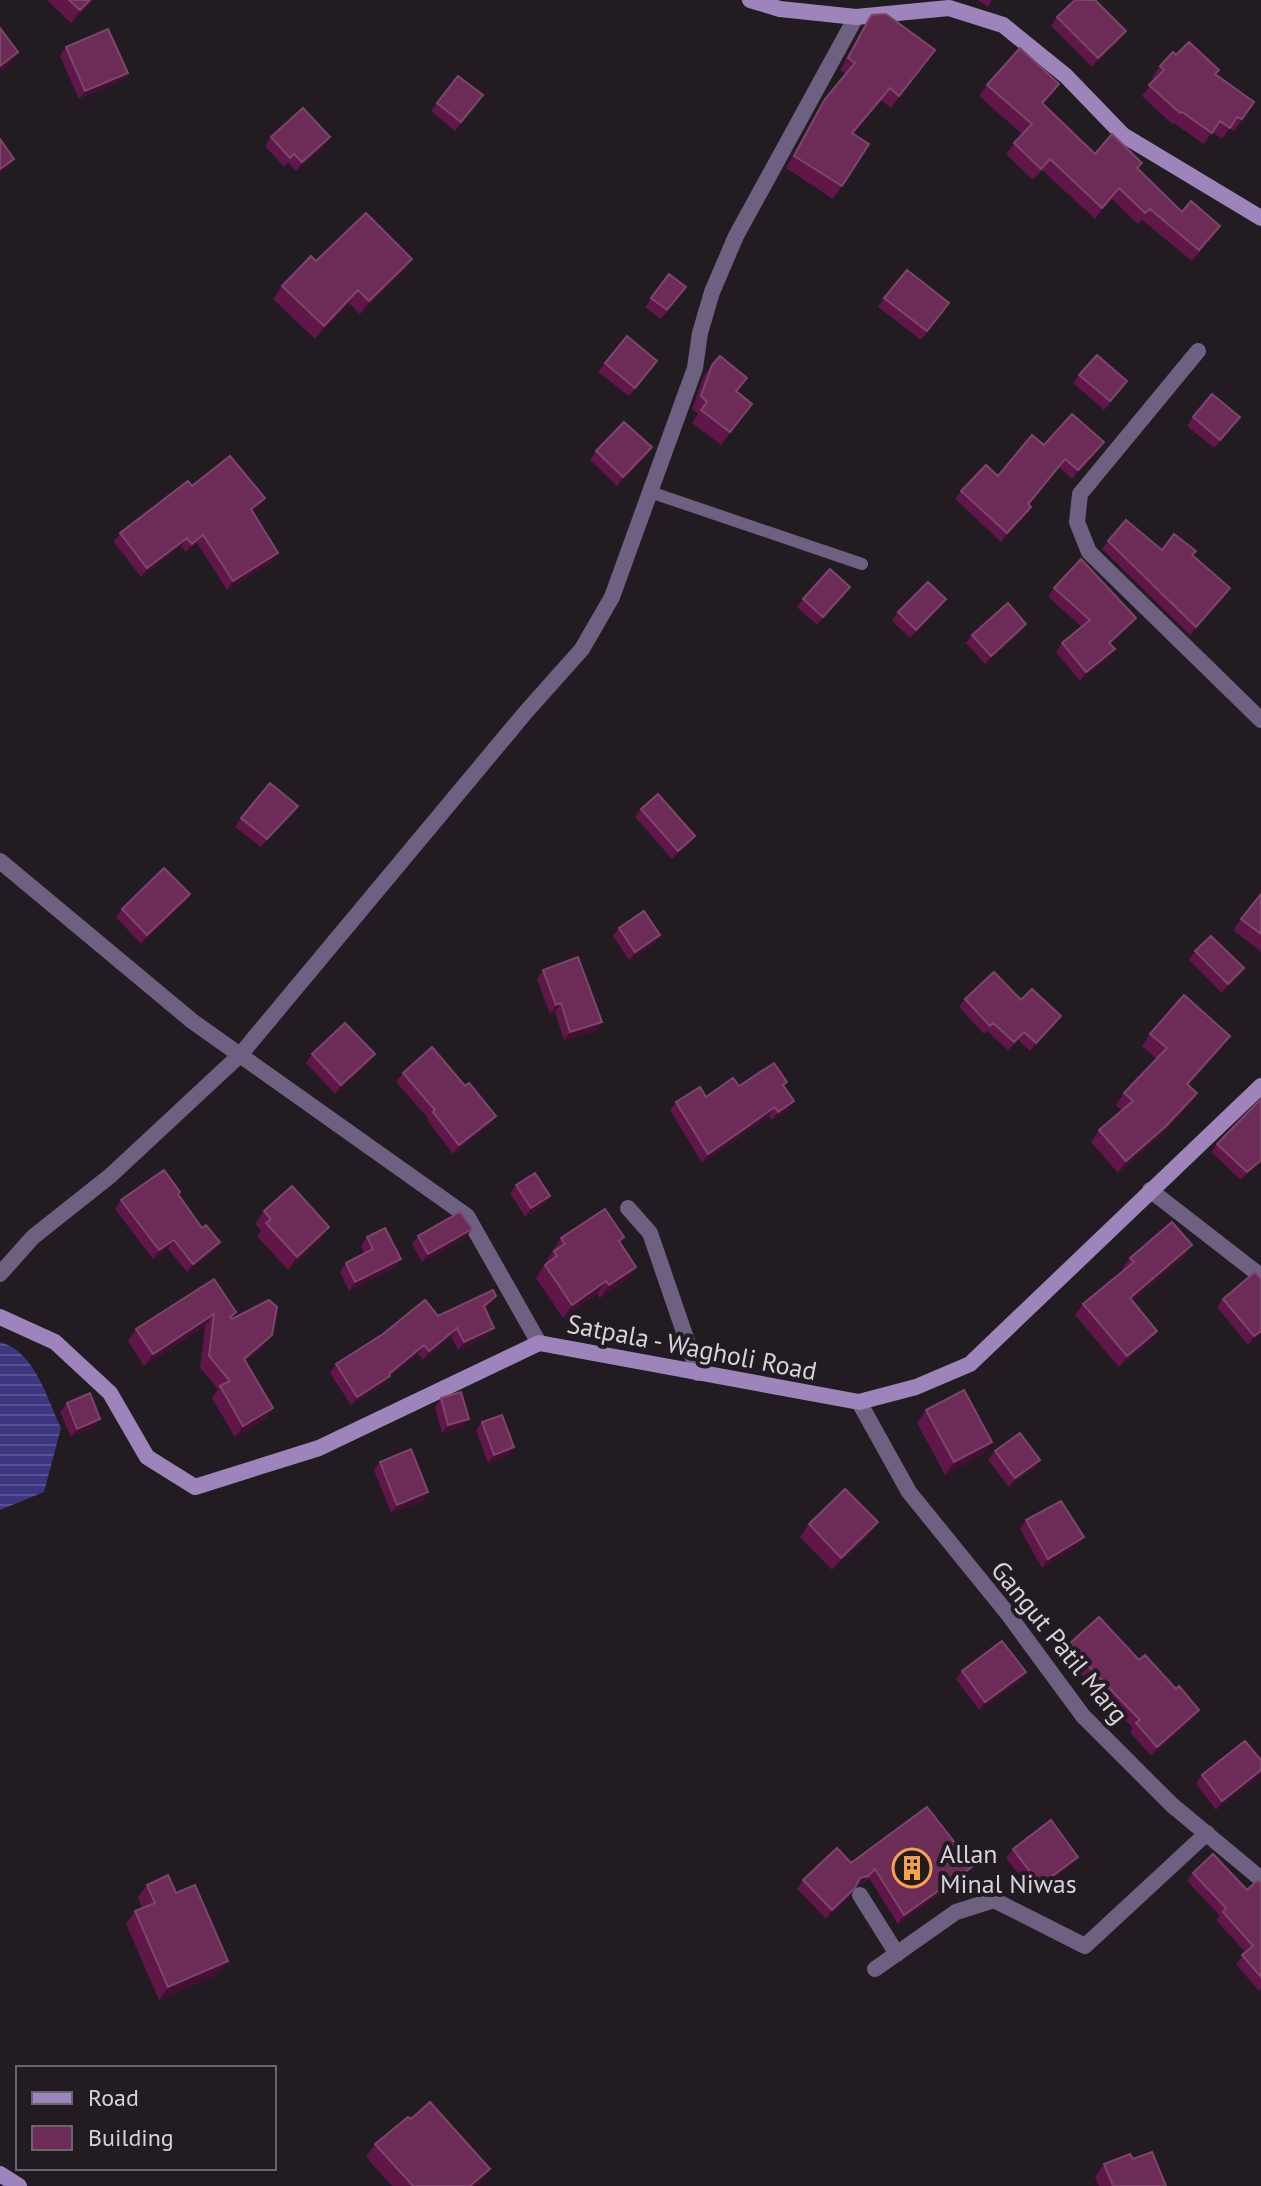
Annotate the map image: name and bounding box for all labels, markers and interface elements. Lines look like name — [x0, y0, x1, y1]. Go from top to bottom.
street label: Satpala - Wagholi Road — [564, 1307, 820, 1387]
street label: Gangut Patil Marg — [984, 1554, 1136, 1730]
place label: Allan Minal Niwas — [940, 1837, 1077, 1900]
building icon: Allan Minal Niwas — [891, 1847, 933, 1889]
legend — [16, 2066, 276, 2170]
text: Road — [88, 2082, 139, 2113]
text: Building — [88, 2122, 174, 2153]

